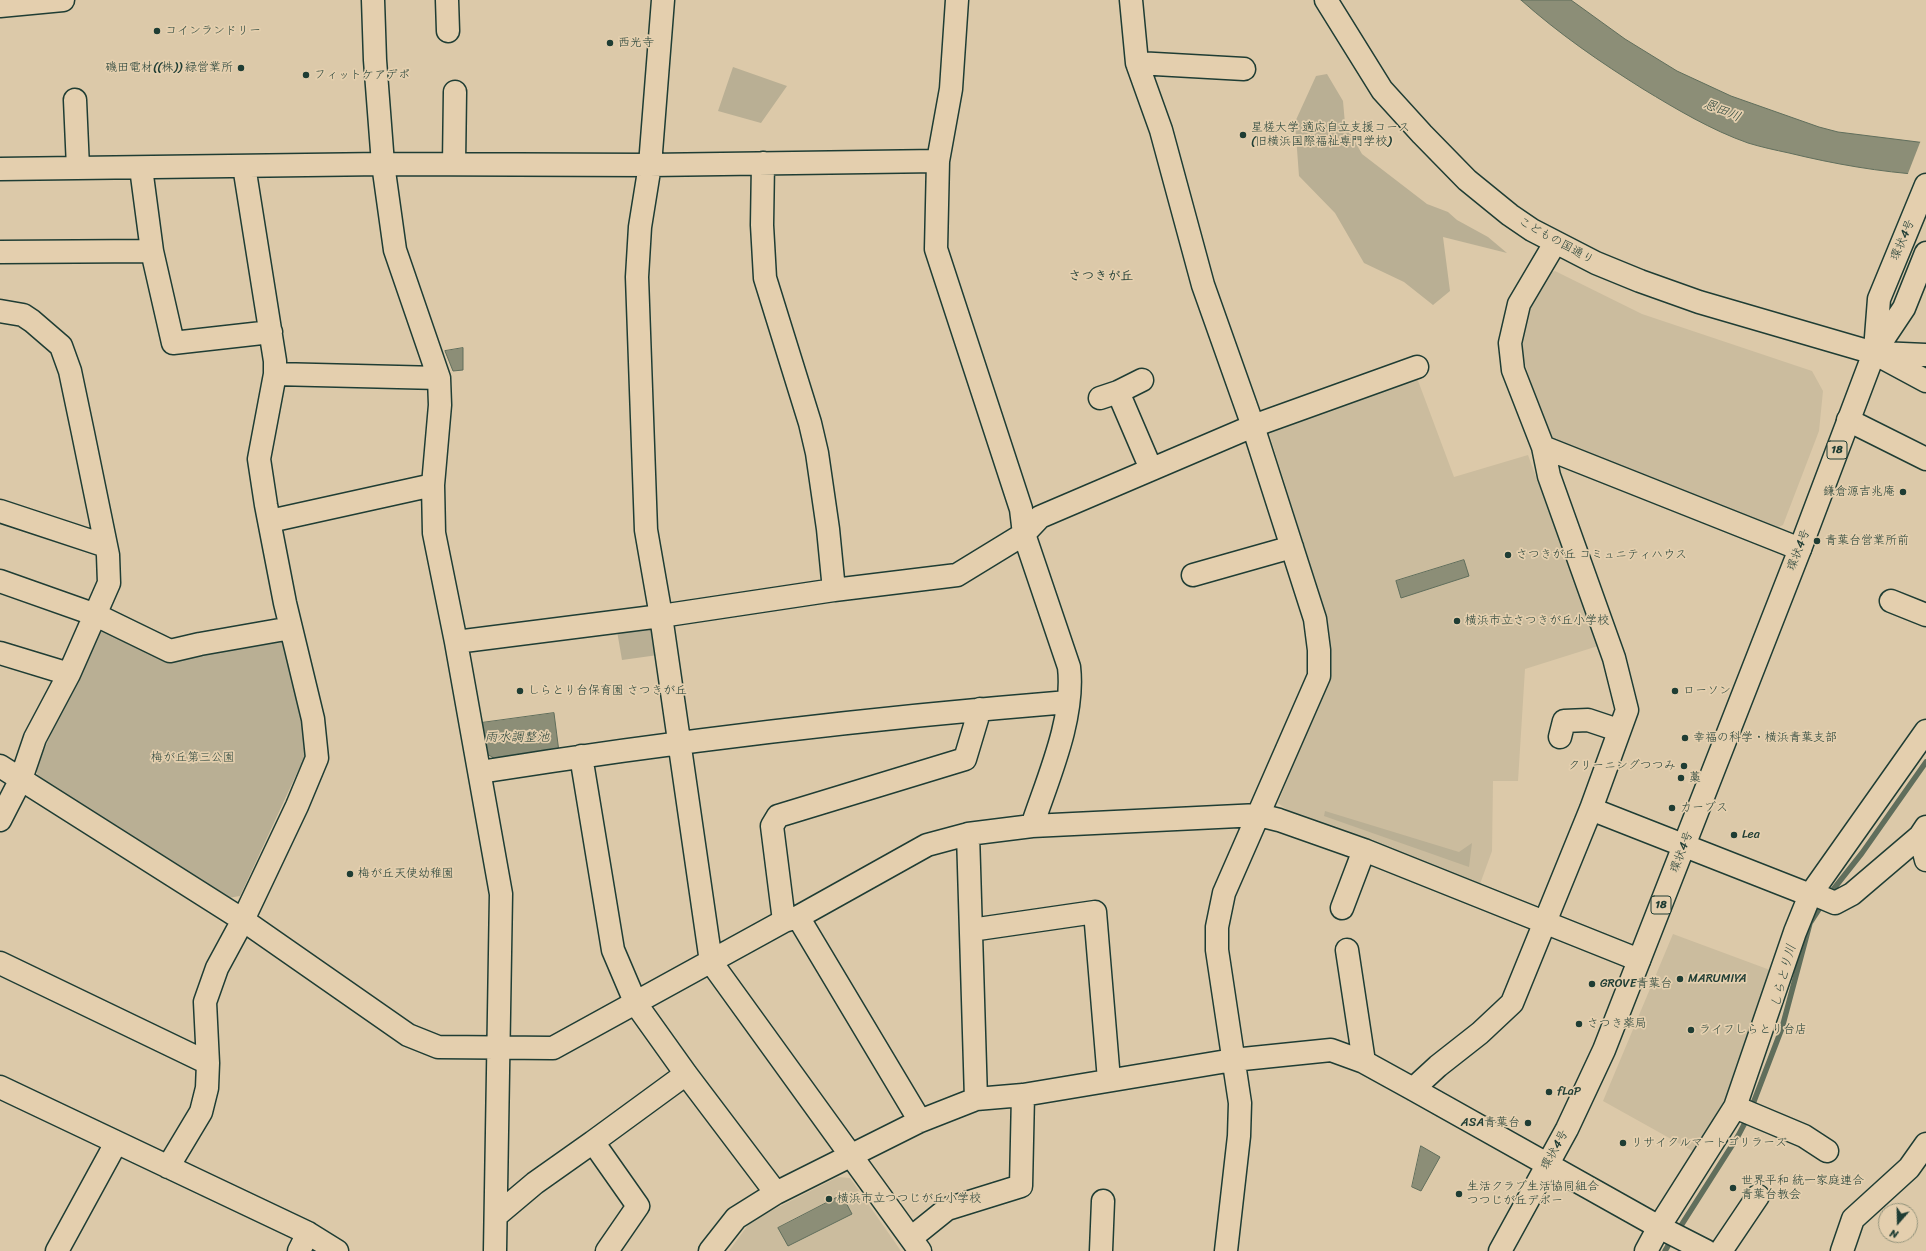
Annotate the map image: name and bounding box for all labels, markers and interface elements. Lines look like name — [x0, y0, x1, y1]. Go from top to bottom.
place label: コインランドリー — [165, 24, 261, 38]
marker: コインランドリー — [152, 26, 162, 36]
place label: 西光寺 — [618, 36, 654, 50]
marker: 西光寺 — [605, 38, 615, 48]
place label: 磯田電材((株)) 緑営業所 — [105, 61, 233, 75]
marker: 磯田電材((株)) 緑営業所 — [236, 63, 246, 73]
place label: フィットケアデポ — [314, 68, 410, 82]
marker: フィットケアデポ — [301, 70, 311, 80]
water label: 恩田川 — [1701, 96, 1743, 126]
place label: 星槎大学 適応自立支援コース (旧横浜国際福祉専門学校) — [1251, 121, 1410, 149]
marker: 星槎大学 適応自立支援コース (旧横浜国際福祉専門学校) — [1238, 130, 1248, 140]
street label: こどもの国通り — [1516, 214, 1596, 268]
street label: 環状4号 — [1888, 217, 1918, 263]
district label: さつきが丘 — [1069, 269, 1133, 285]
road number: 18 — [1827, 441, 1847, 459]
place label: 鎌倉源吉兆庵 — [1823, 485, 1895, 499]
marker: 鎌倉源吉兆庵 — [1898, 487, 1908, 497]
street label: 環状4号 — [1784, 527, 1814, 573]
place label: 青葉台営業所前 — [1825, 534, 1909, 548]
marker: 青葉台営業所前 — [1812, 536, 1822, 546]
place label: さつきが丘 コミュニティハウス — [1516, 548, 1687, 562]
marker: さつきが丘 コミュニティハウス — [1503, 550, 1513, 560]
place label: 横浜市立さつきが丘小学校 — [1465, 614, 1609, 628]
marker: 横浜市立さつきが丘小学校 — [1452, 616, 1462, 626]
place label: しらとり台保育園 さつきが丘 — [528, 684, 687, 698]
place label: ローソン — [1683, 684, 1731, 698]
marker: しらとり台保育園 さつきが丘 — [515, 686, 525, 696]
marker: ローソン — [1670, 686, 1680, 696]
water label: 雨水調整池 — [485, 730, 549, 746]
place label: 幸福の科学・横浜青葉支部 — [1693, 731, 1837, 745]
marker: 幸福の科学・横浜青葉支部 — [1680, 733, 1690, 743]
park label: 梅が丘第三公園 — [151, 751, 235, 765]
place label: クリーニングつつみ — [1568, 759, 1676, 773]
marker: クリーニングつつみ — [1679, 761, 1689, 771]
place label: 藁 — [1689, 771, 1701, 785]
marker: 藁 — [1676, 773, 1686, 783]
place label: カーブス — [1680, 801, 1728, 815]
marker: カーブス — [1667, 803, 1677, 813]
place label: Lea — [1742, 828, 1760, 842]
street label: 環状4号 — [1667, 829, 1697, 875]
marker: Lea — [1729, 830, 1739, 840]
place label: 梅が丘天使幼稚園 — [358, 867, 454, 881]
marker: 梅が丘天使幼稚園 — [345, 869, 355, 879]
road number: 18 — [1651, 896, 1671, 914]
water label: しらとり川 — [1768, 943, 1800, 1009]
place label: MARUMIYA — [1688, 972, 1747, 986]
marker: MARUMIYA — [1675, 974, 1685, 984]
place label: GROVE青葉台 — [1600, 977, 1672, 991]
marker: GROVE青葉台 — [1587, 979, 1597, 989]
place label: さつき薬局 — [1587, 1017, 1647, 1031]
marker: さつき薬局 — [1574, 1019, 1584, 1029]
place label: ライフしらとり台店 — [1699, 1023, 1807, 1037]
marker: ライフしらとり台店 — [1686, 1025, 1696, 1035]
place label: fLaP — [1557, 1085, 1581, 1099]
marker: fLaP — [1544, 1087, 1554, 1097]
place label: ASA青葉台 — [1461, 1116, 1520, 1130]
marker: ASA青葉台 — [1523, 1118, 1533, 1128]
street label: 環状4号 — [1538, 1127, 1572, 1173]
place label: リサイクルマートゴリラーズ — [1631, 1136, 1787, 1150]
marker: リサイクルマートゴリラーズ — [1618, 1138, 1628, 1148]
place label: 世界平和 統一家庭連合 青葉台教会 — [1741, 1174, 1864, 1202]
place label: 生活クラブ生活協同組合 つつじが丘デポー — [1467, 1180, 1599, 1208]
marker: 世界平和 統一家庭連合 青葉台教会 — [1728, 1183, 1738, 1193]
marker: 生活クラブ生活協同組合 つつじが丘デポー — [1454, 1189, 1464, 1199]
place label: 横浜市立つつじが丘小学校 — [837, 1192, 981, 1206]
marker: 横浜市立つつじが丘小学校 — [824, 1194, 834, 1204]
north arrow — [1878, 1203, 1918, 1243]
text: N — [1887, 1224, 1901, 1244]

